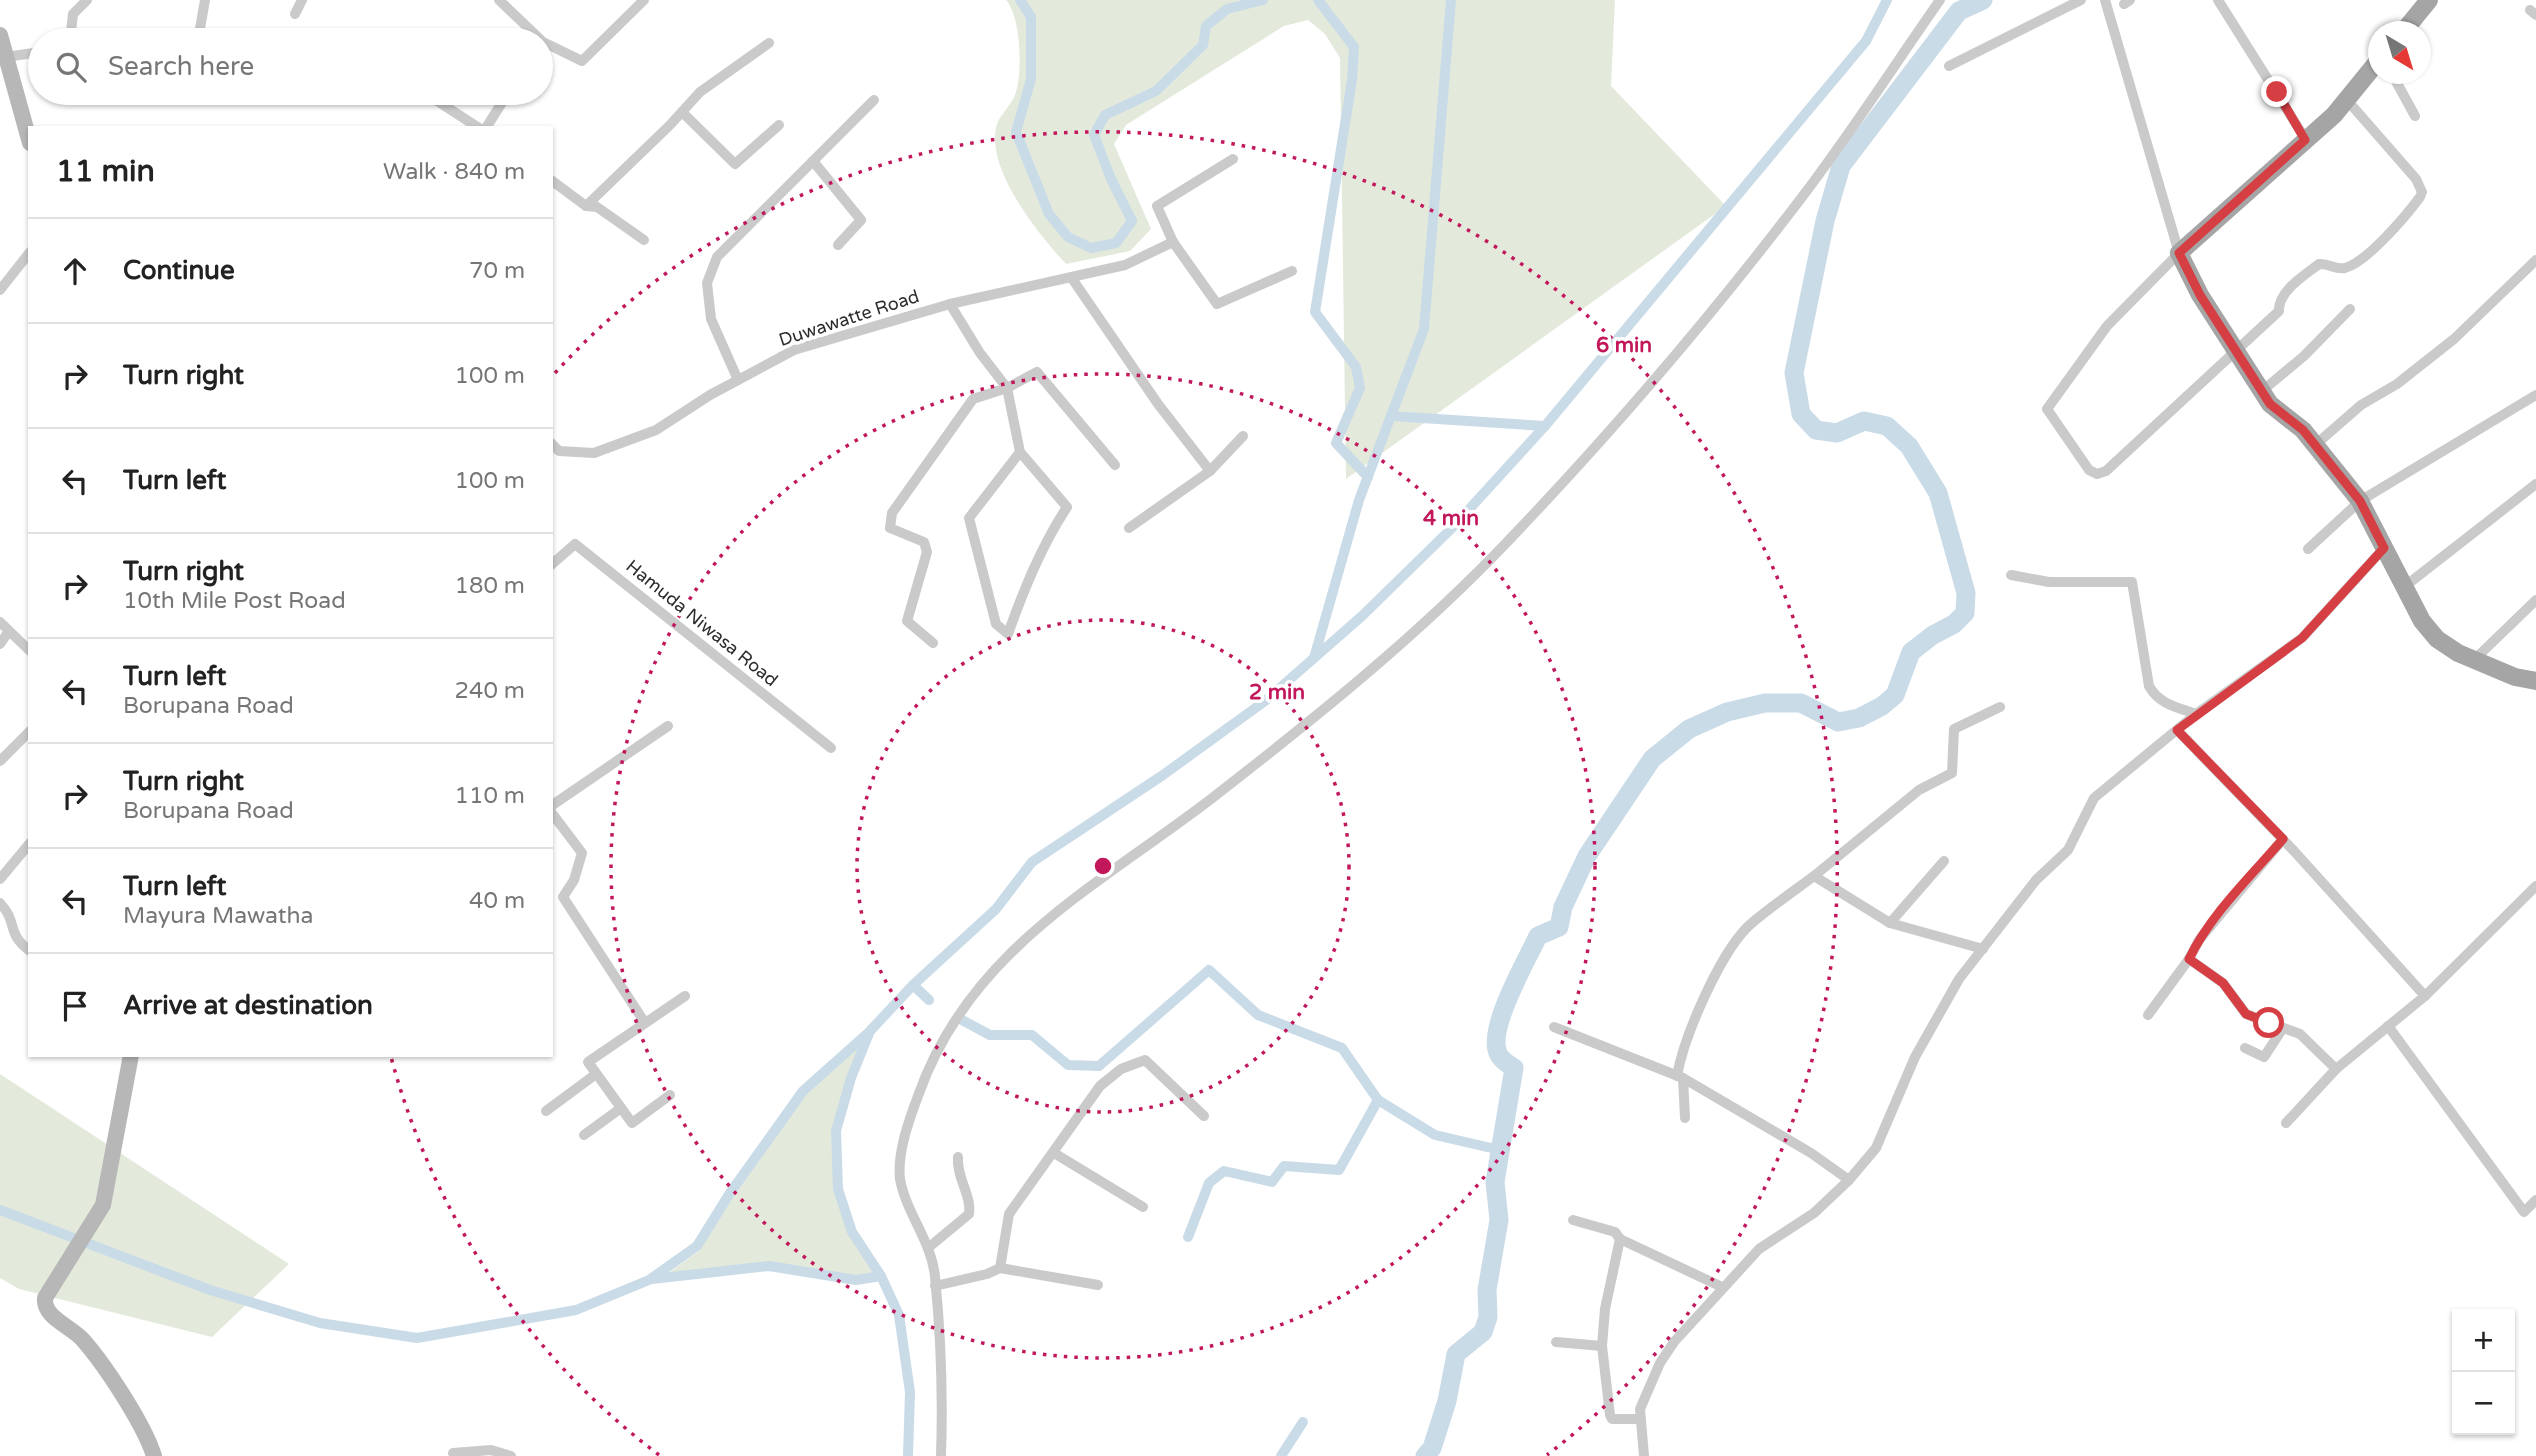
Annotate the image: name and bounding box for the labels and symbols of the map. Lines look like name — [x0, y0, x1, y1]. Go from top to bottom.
north arrow — [2368, 21, 2431, 84]
route end — [2261, 76, 2292, 107]
street label: Duwawatte Road — [776, 285, 922, 351]
text: 6 min — [1596, 333, 1652, 358]
text: 4 min — [1423, 506, 1479, 531]
street label: Hamuda Niwasa Road — [622, 555, 782, 691]
text: 2 min — [1249, 680, 1305, 705]
centre of rings — [1091, 854, 1115, 878]
route start — [2253, 1007, 2284, 1038]

